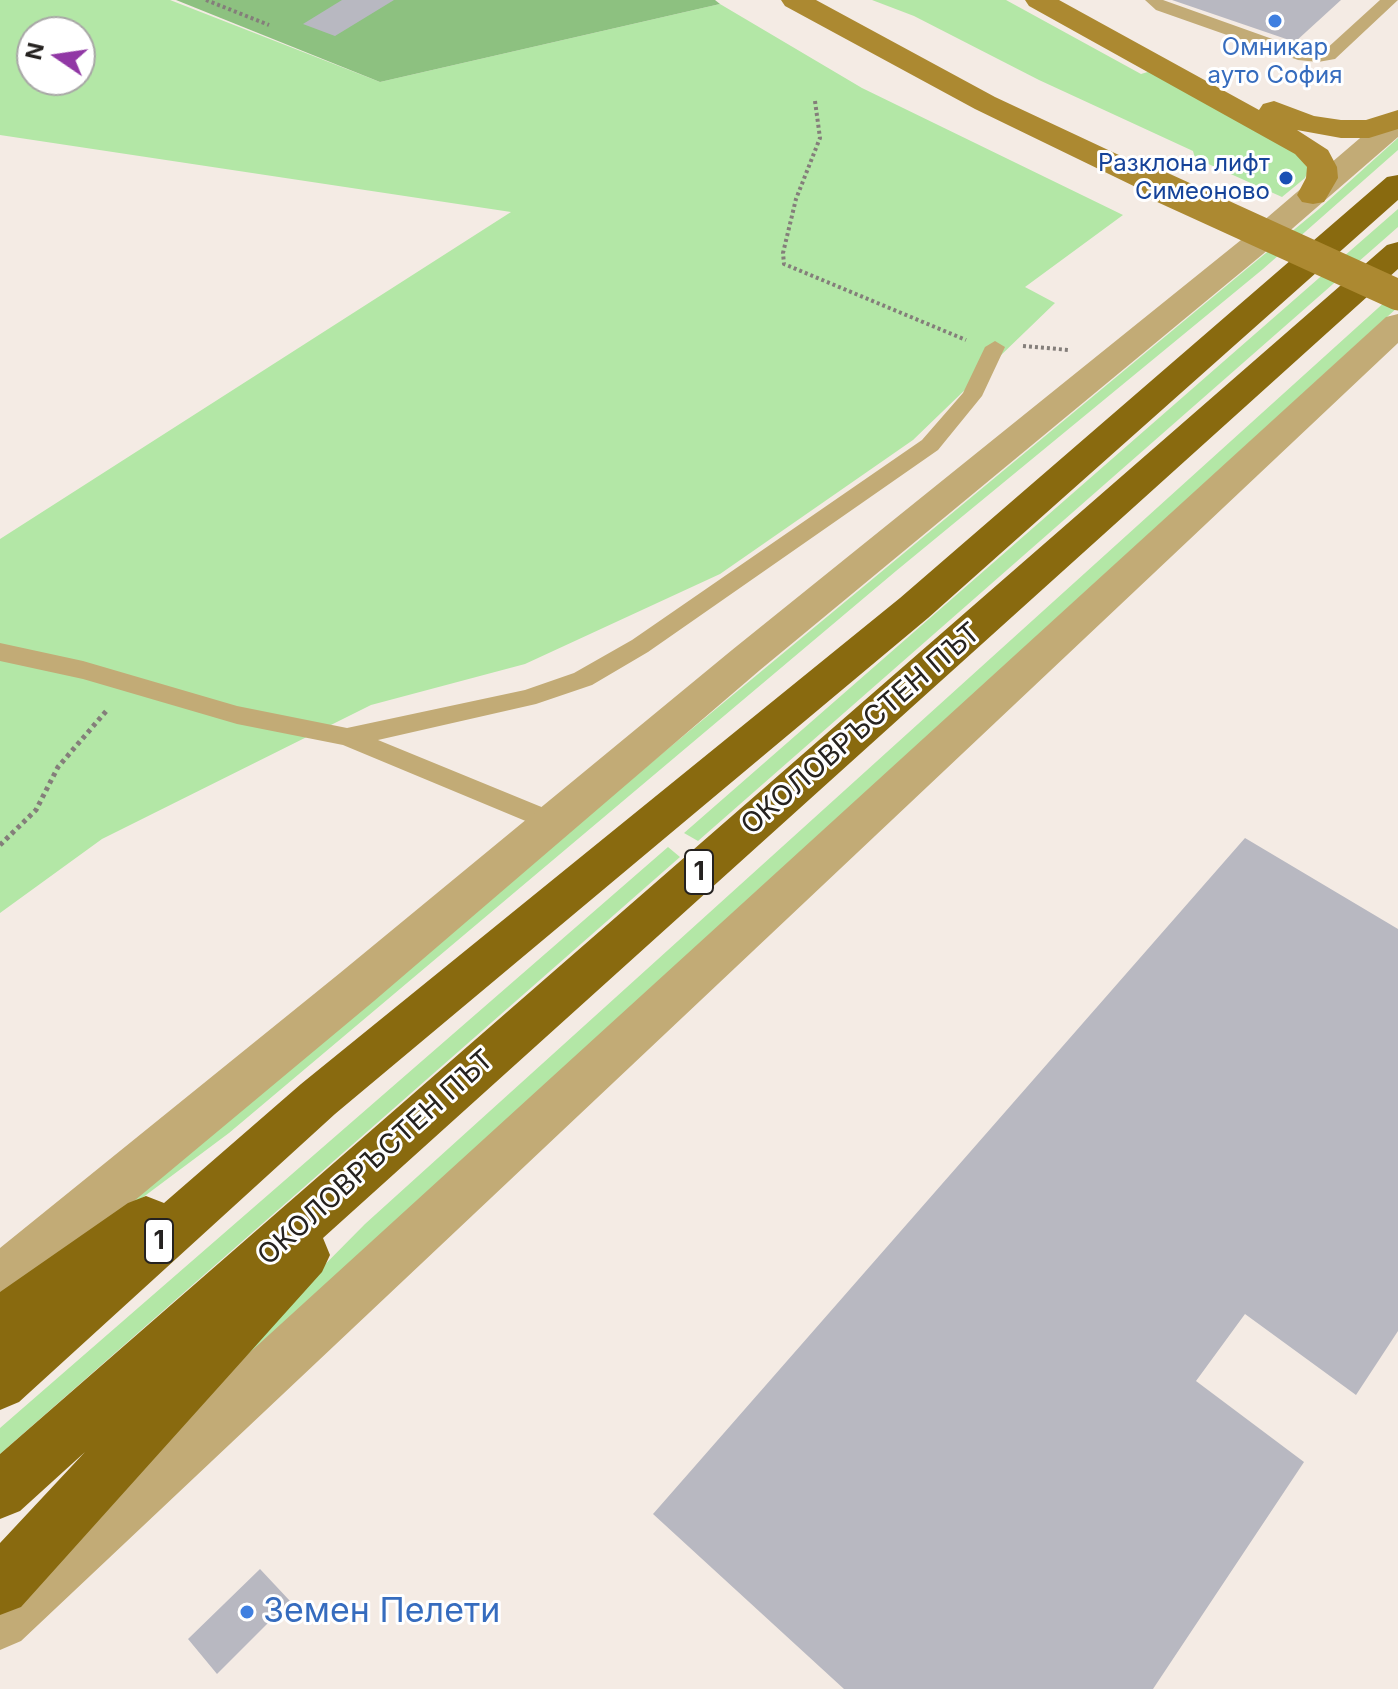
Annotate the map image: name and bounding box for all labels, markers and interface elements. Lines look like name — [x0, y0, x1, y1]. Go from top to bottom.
marker: Омникар ауто София — [1266, 12, 1284, 30]
north arrow — [16, 16, 96, 96]
place label: Омникар ауто София — [1208, 34, 1342, 90]
text: N — [20, 40, 49, 62]
place label: Разклона лифт Симеоново — [1098, 150, 1270, 206]
marker: Разклона лифт Симеоново — [1277, 169, 1295, 187]
street label: ОКОЛОВРЪСТЕН ПЪТ — [735, 616, 987, 842]
road number: 1 — [685, 850, 713, 894]
street label: ОКОЛОВРЪСТЕН ПЪТ — [251, 1043, 501, 1273]
road number: 1 — [145, 1219, 173, 1263]
place label: Земен Пелети — [263, 1592, 500, 1632]
marker: Земен Пелети — [238, 1603, 256, 1621]

